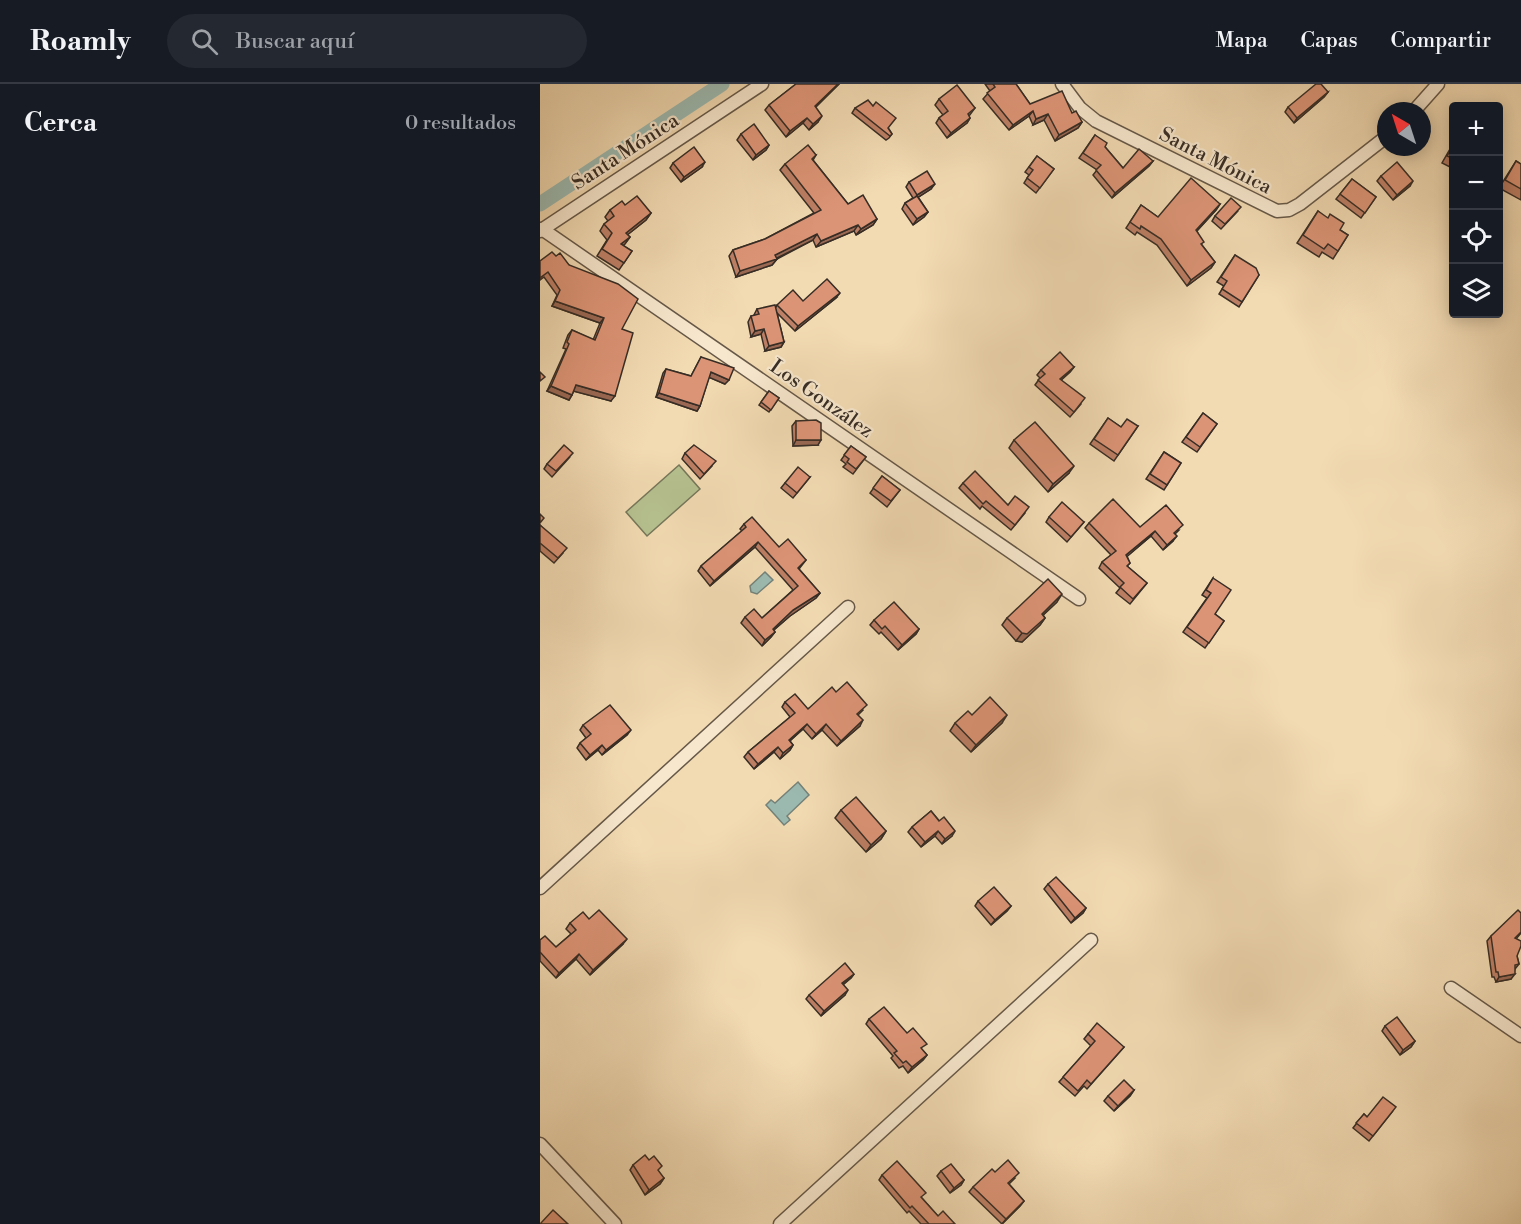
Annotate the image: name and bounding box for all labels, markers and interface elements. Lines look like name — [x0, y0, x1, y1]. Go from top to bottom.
search box — [167, 14, 587, 68]
text: Roamly — [30, 24, 131, 59]
icon: search — [188, 25, 221, 58]
text: Buscar aquí — [236, 28, 354, 55]
text: Mapa — [1216, 28, 1268, 54]
text: Capas — [1301, 28, 1358, 54]
text: Compartir — [1391, 28, 1491, 54]
north arrow — [1377, 102, 1431, 156]
map controls — [1449, 102, 1503, 318]
button: + — [1449, 102, 1503, 156]
text: Cerca — [24, 107, 97, 139]
street label: Santa Mónica — [568, 108, 685, 196]
text: 0 resultados — [405, 111, 516, 136]
street label: Santa Mónica — [1155, 122, 1276, 201]
button: − — [1449, 156, 1503, 210]
button: locate — [1449, 210, 1503, 264]
button: layers — [1449, 264, 1503, 318]
street label: Los González — [765, 354, 878, 444]

